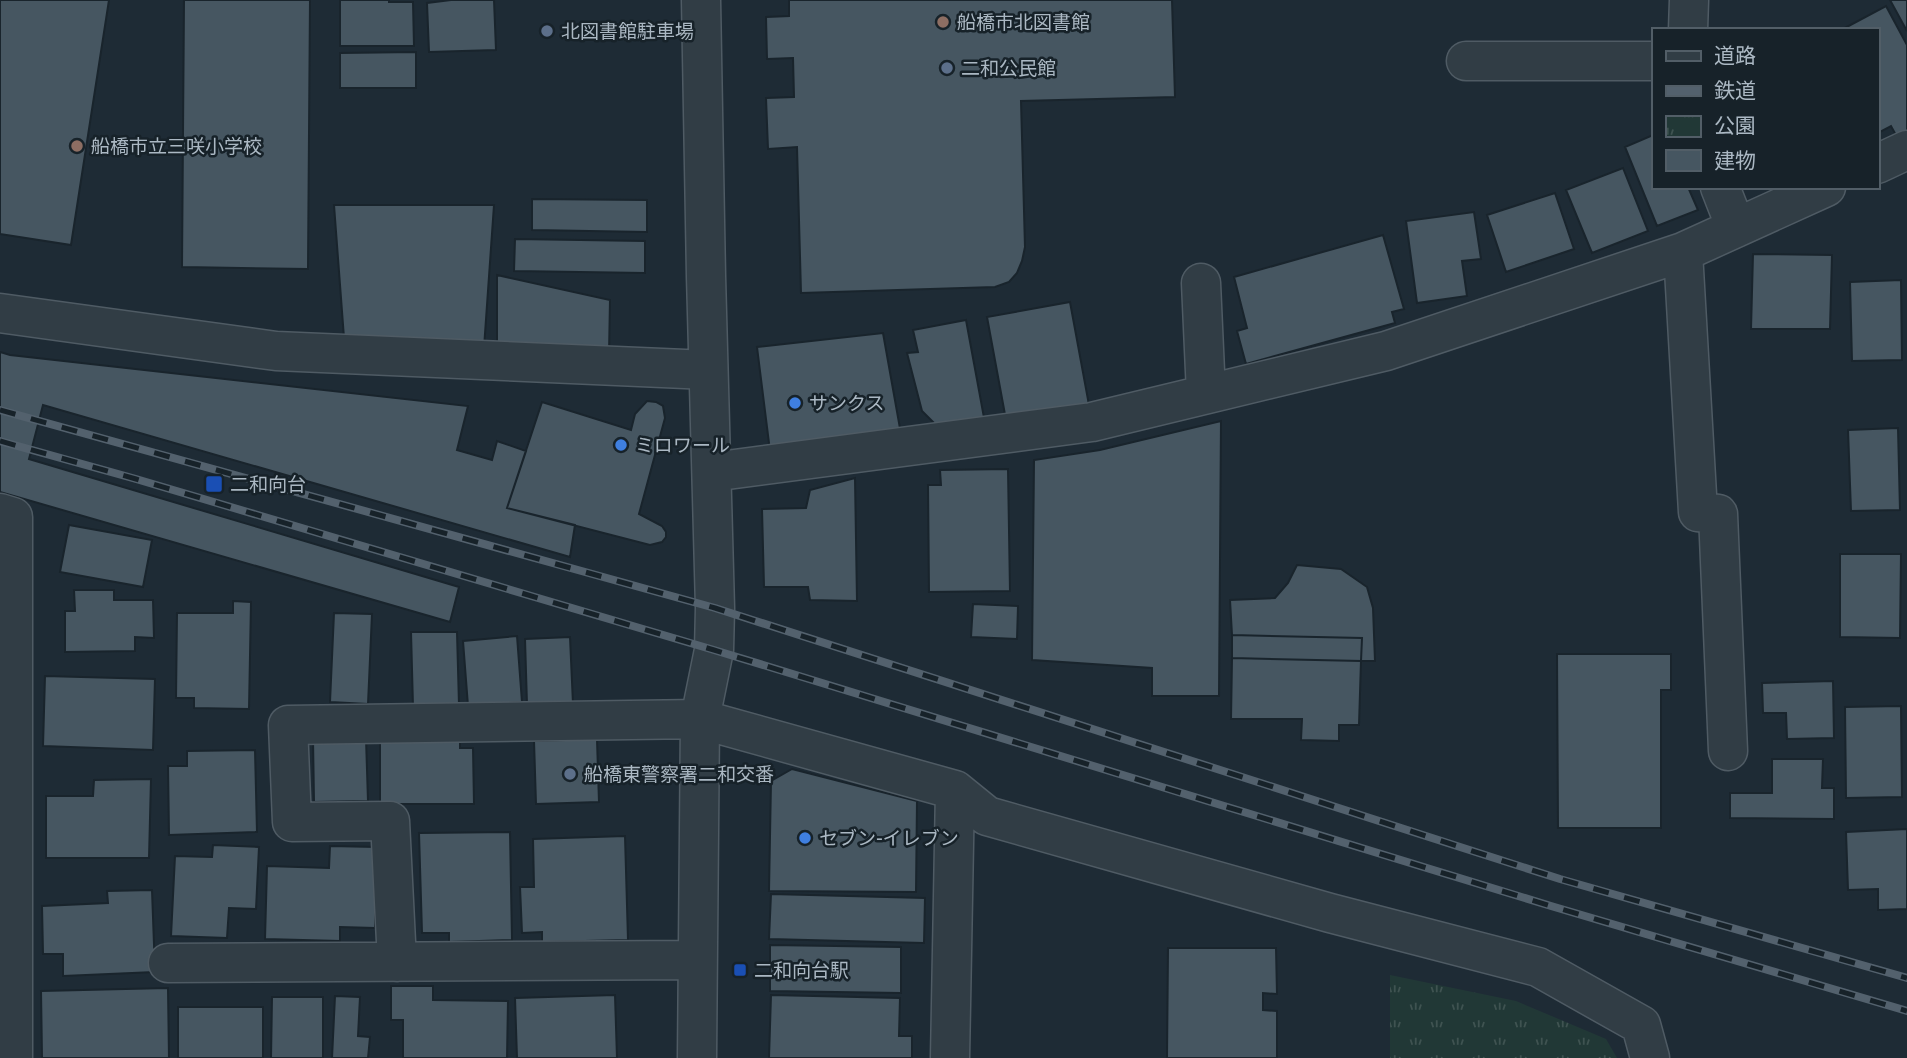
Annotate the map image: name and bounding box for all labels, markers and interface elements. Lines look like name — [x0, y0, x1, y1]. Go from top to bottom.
place label: 船橋市北図書館 — [957, 11, 1090, 33]
marker: 船橋市北図書館 — [935, 14, 951, 30]
place label: 北図書館駐車場 — [561, 20, 694, 42]
marker: 北図書館駐車場 — [539, 23, 555, 39]
legend — [1652, 28, 1879, 189]
text: 道路 — [1714, 44, 1756, 68]
place label: 二和公民館 — [961, 57, 1056, 79]
marker: 二和公民館 — [939, 60, 955, 76]
text: 鉄道 — [1714, 79, 1756, 103]
text: 公園 — [1714, 114, 1756, 138]
place label: 船橋市立三咲小学校 — [91, 135, 262, 157]
marker: 船橋市立三咲小学校 — [69, 138, 85, 154]
text: 建物 — [1714, 149, 1756, 173]
place label: サンクス — [809, 392, 884, 414]
marker: サンクス — [787, 395, 803, 411]
place label: ミロワール — [635, 434, 730, 456]
marker: ミロワール — [613, 437, 629, 453]
place label: 二和向台 — [230, 473, 306, 495]
marker: 二和向台 — [204, 474, 224, 494]
place label: 船橋東警察署二和交番 — [584, 763, 774, 785]
marker: 船橋東警察署二和交番 — [562, 766, 578, 782]
place label: セブン-イレブン — [819, 827, 959, 849]
marker: セブン-イレブン — [797, 830, 813, 846]
place label: 二和向台駅 — [754, 959, 849, 981]
marker: 二和向台駅 — [732, 962, 748, 978]

